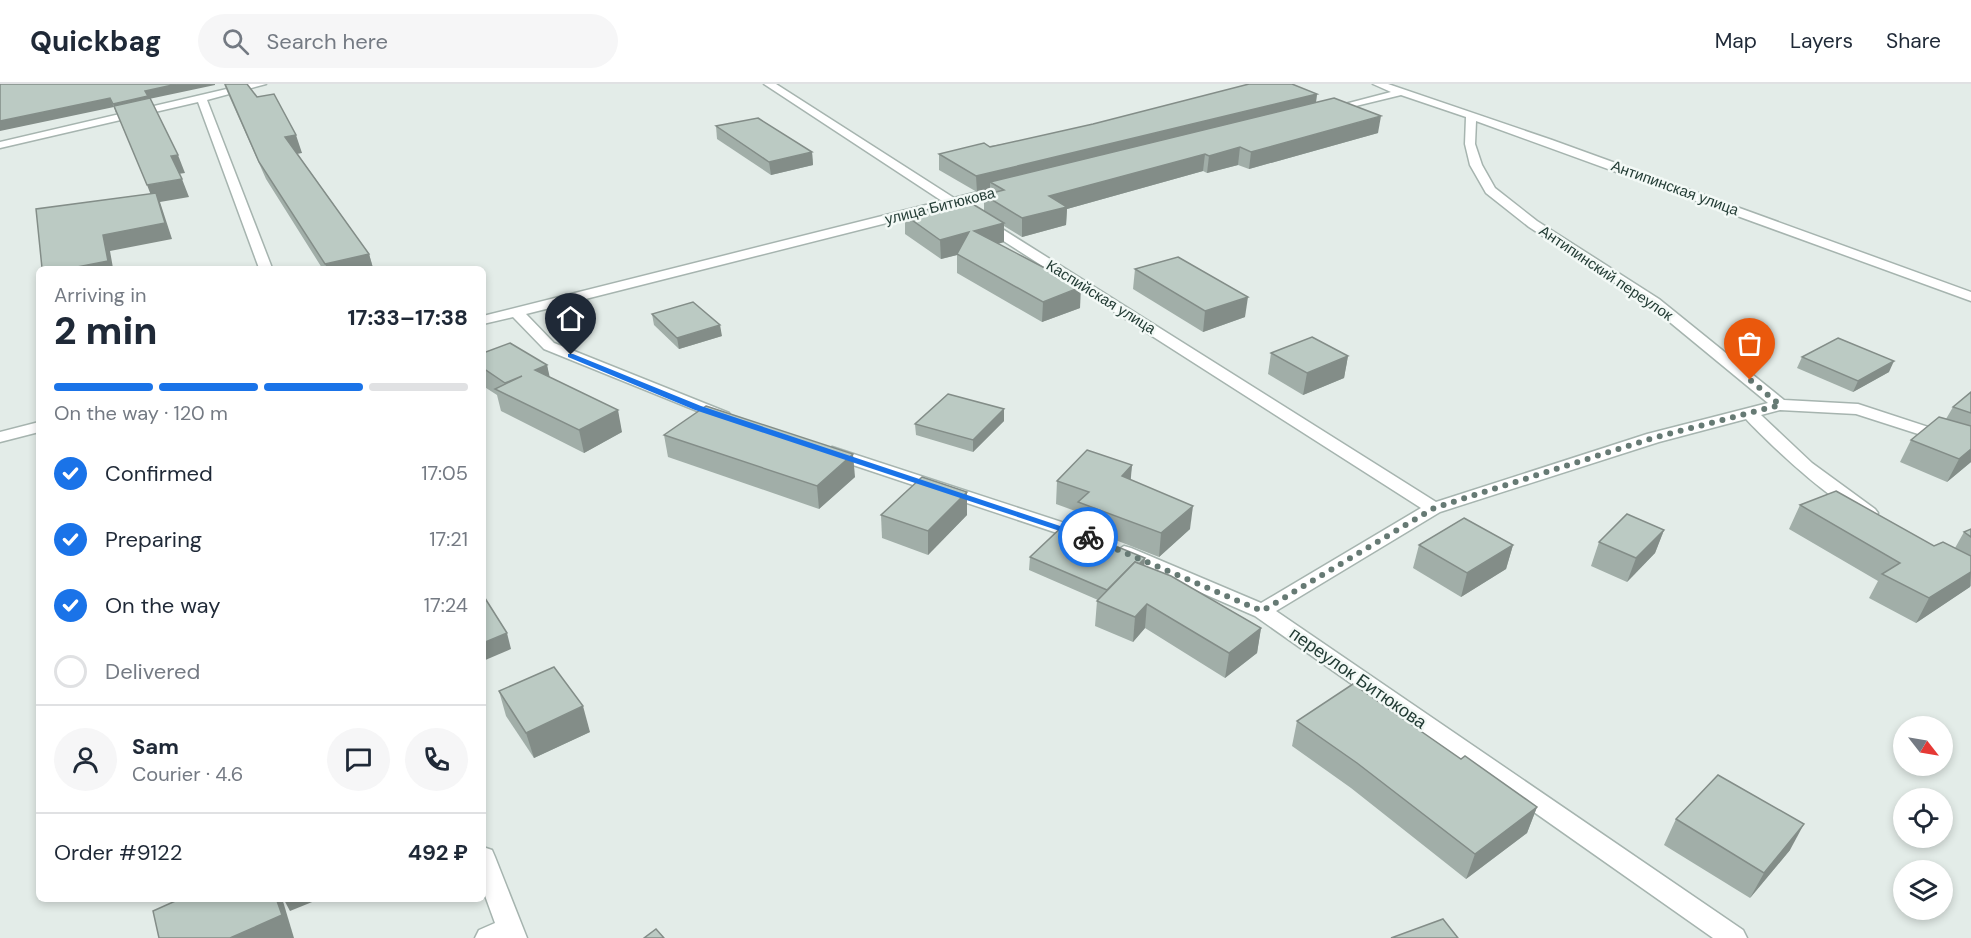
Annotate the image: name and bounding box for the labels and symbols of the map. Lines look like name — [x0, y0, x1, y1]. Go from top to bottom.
street label: Антипинская улица — [1608, 156, 1742, 221]
street label: улица Битюкова — [883, 182, 998, 229]
street label: Антипинский переулок — [1535, 221, 1677, 325]
street label: Каспийская улица — [1042, 255, 1160, 339]
pin — [545, 293, 596, 355]
pin — [1724, 318, 1775, 380]
courier — [1058, 507, 1118, 567]
street label: переулок Битюкова — [1285, 622, 1432, 735]
north arrow — [1893, 716, 1953, 776]

